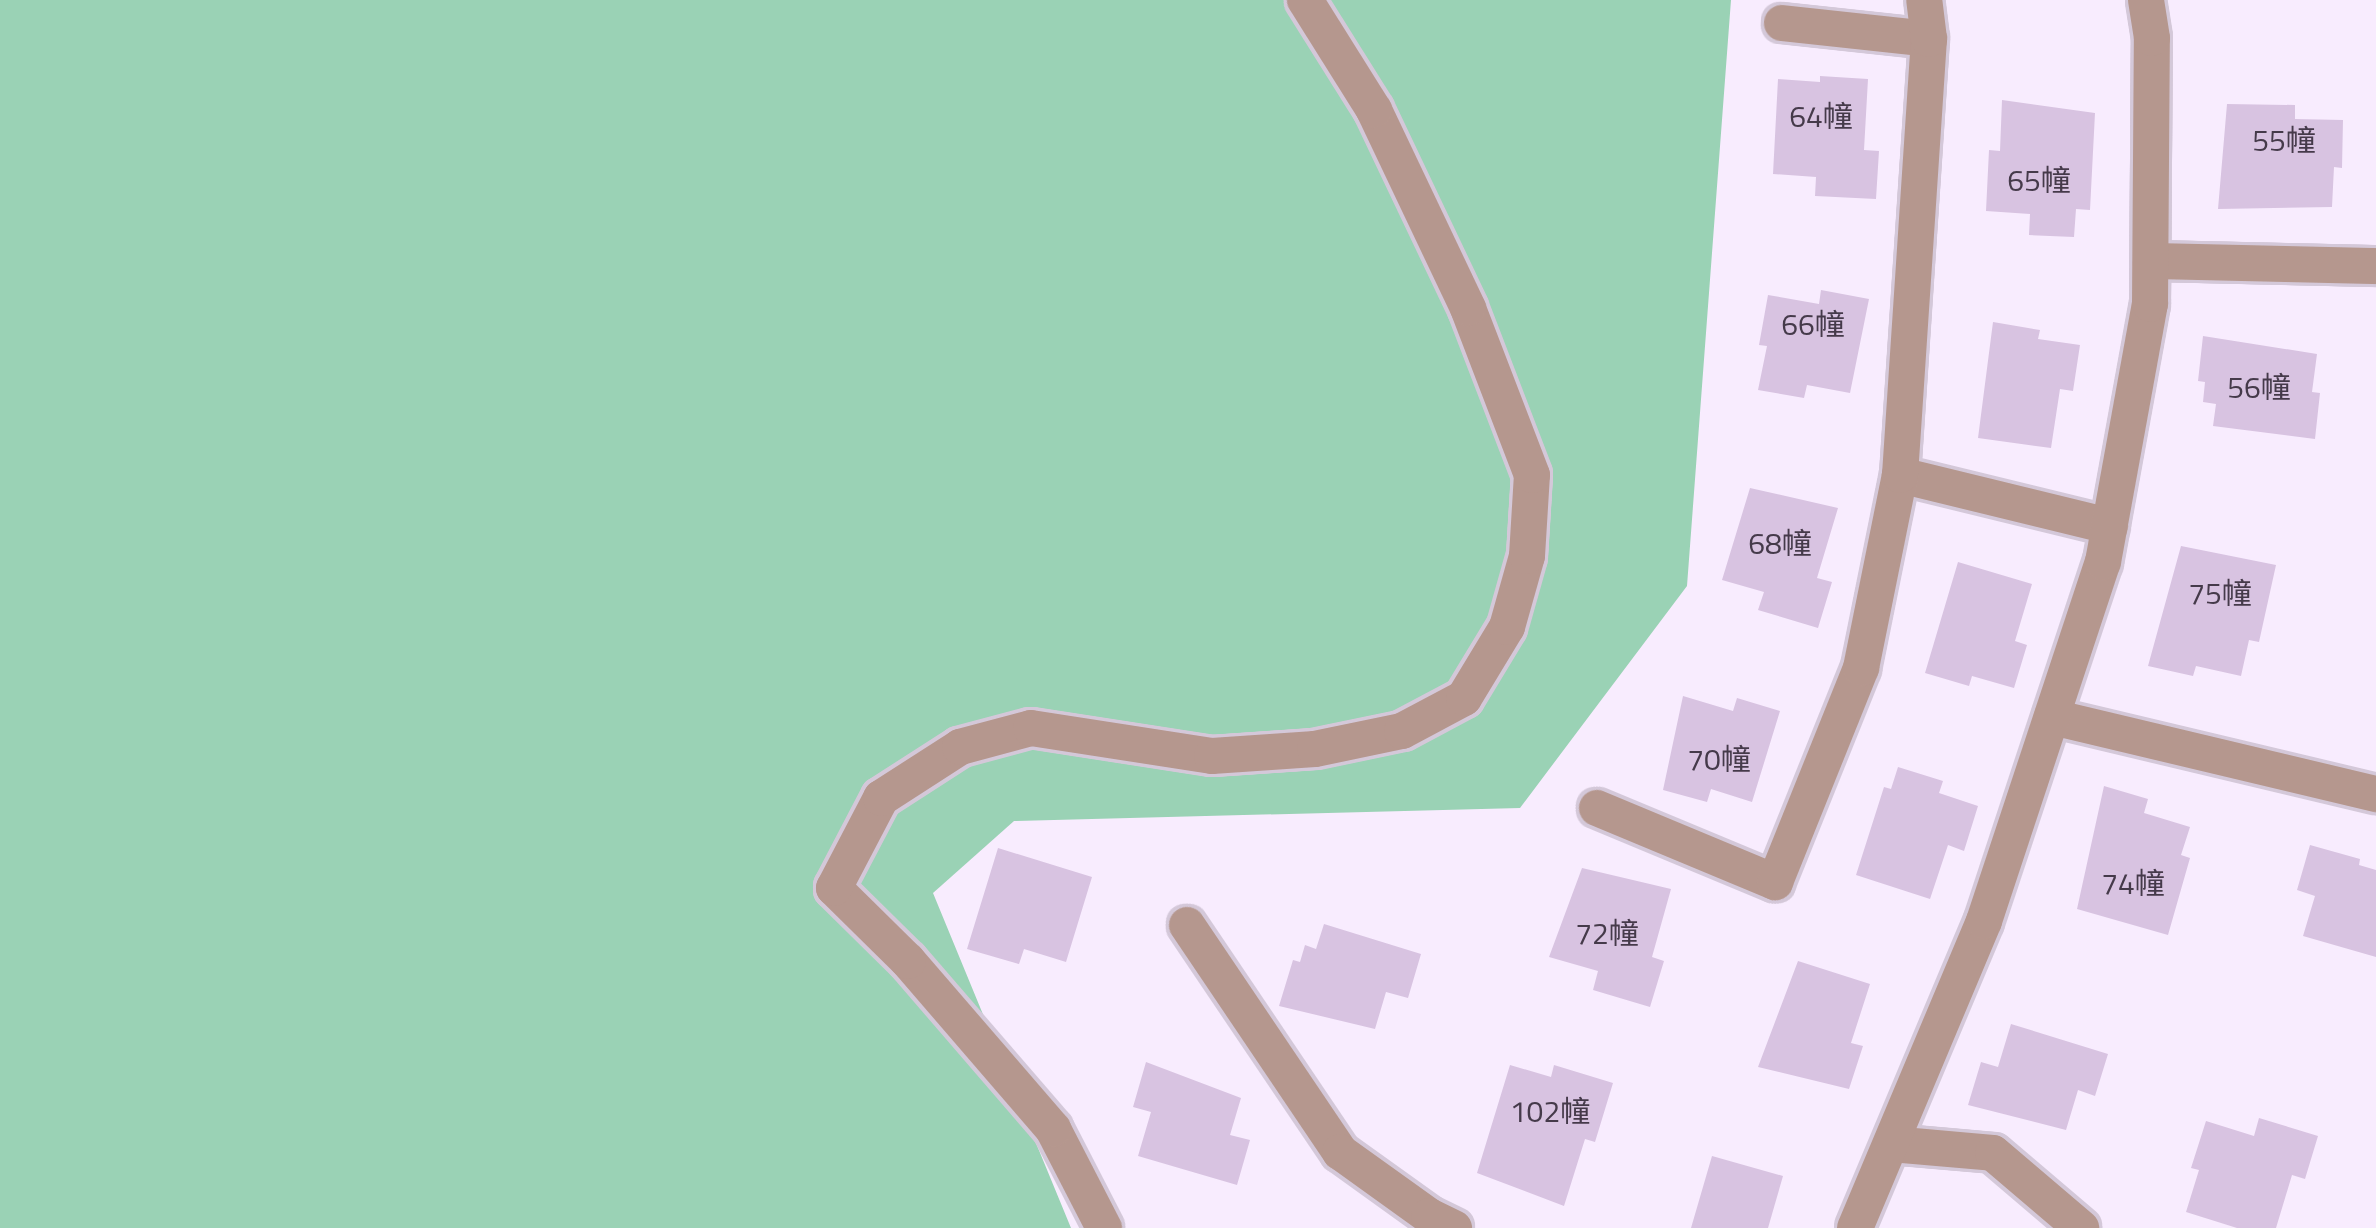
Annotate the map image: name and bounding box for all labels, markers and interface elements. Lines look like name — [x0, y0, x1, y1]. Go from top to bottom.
house number: 64幢 — [1789, 98, 1853, 134]
house number: 55幢 — [2252, 122, 2316, 158]
house number: 65幢 — [2007, 162, 2071, 198]
house number: 66幢 — [1781, 306, 1845, 342]
house number: 56幢 — [2227, 369, 2291, 405]
house number: 68幢 — [1748, 525, 1812, 561]
house number: 75幢 — [2188, 575, 2252, 611]
house number: 70幢 — [1687, 741, 1751, 777]
house number: 74幢 — [2101, 865, 2165, 901]
house number: 72幢 — [1575, 915, 1639, 951]
house number: 102幢 — [1510, 1093, 1590, 1129]

